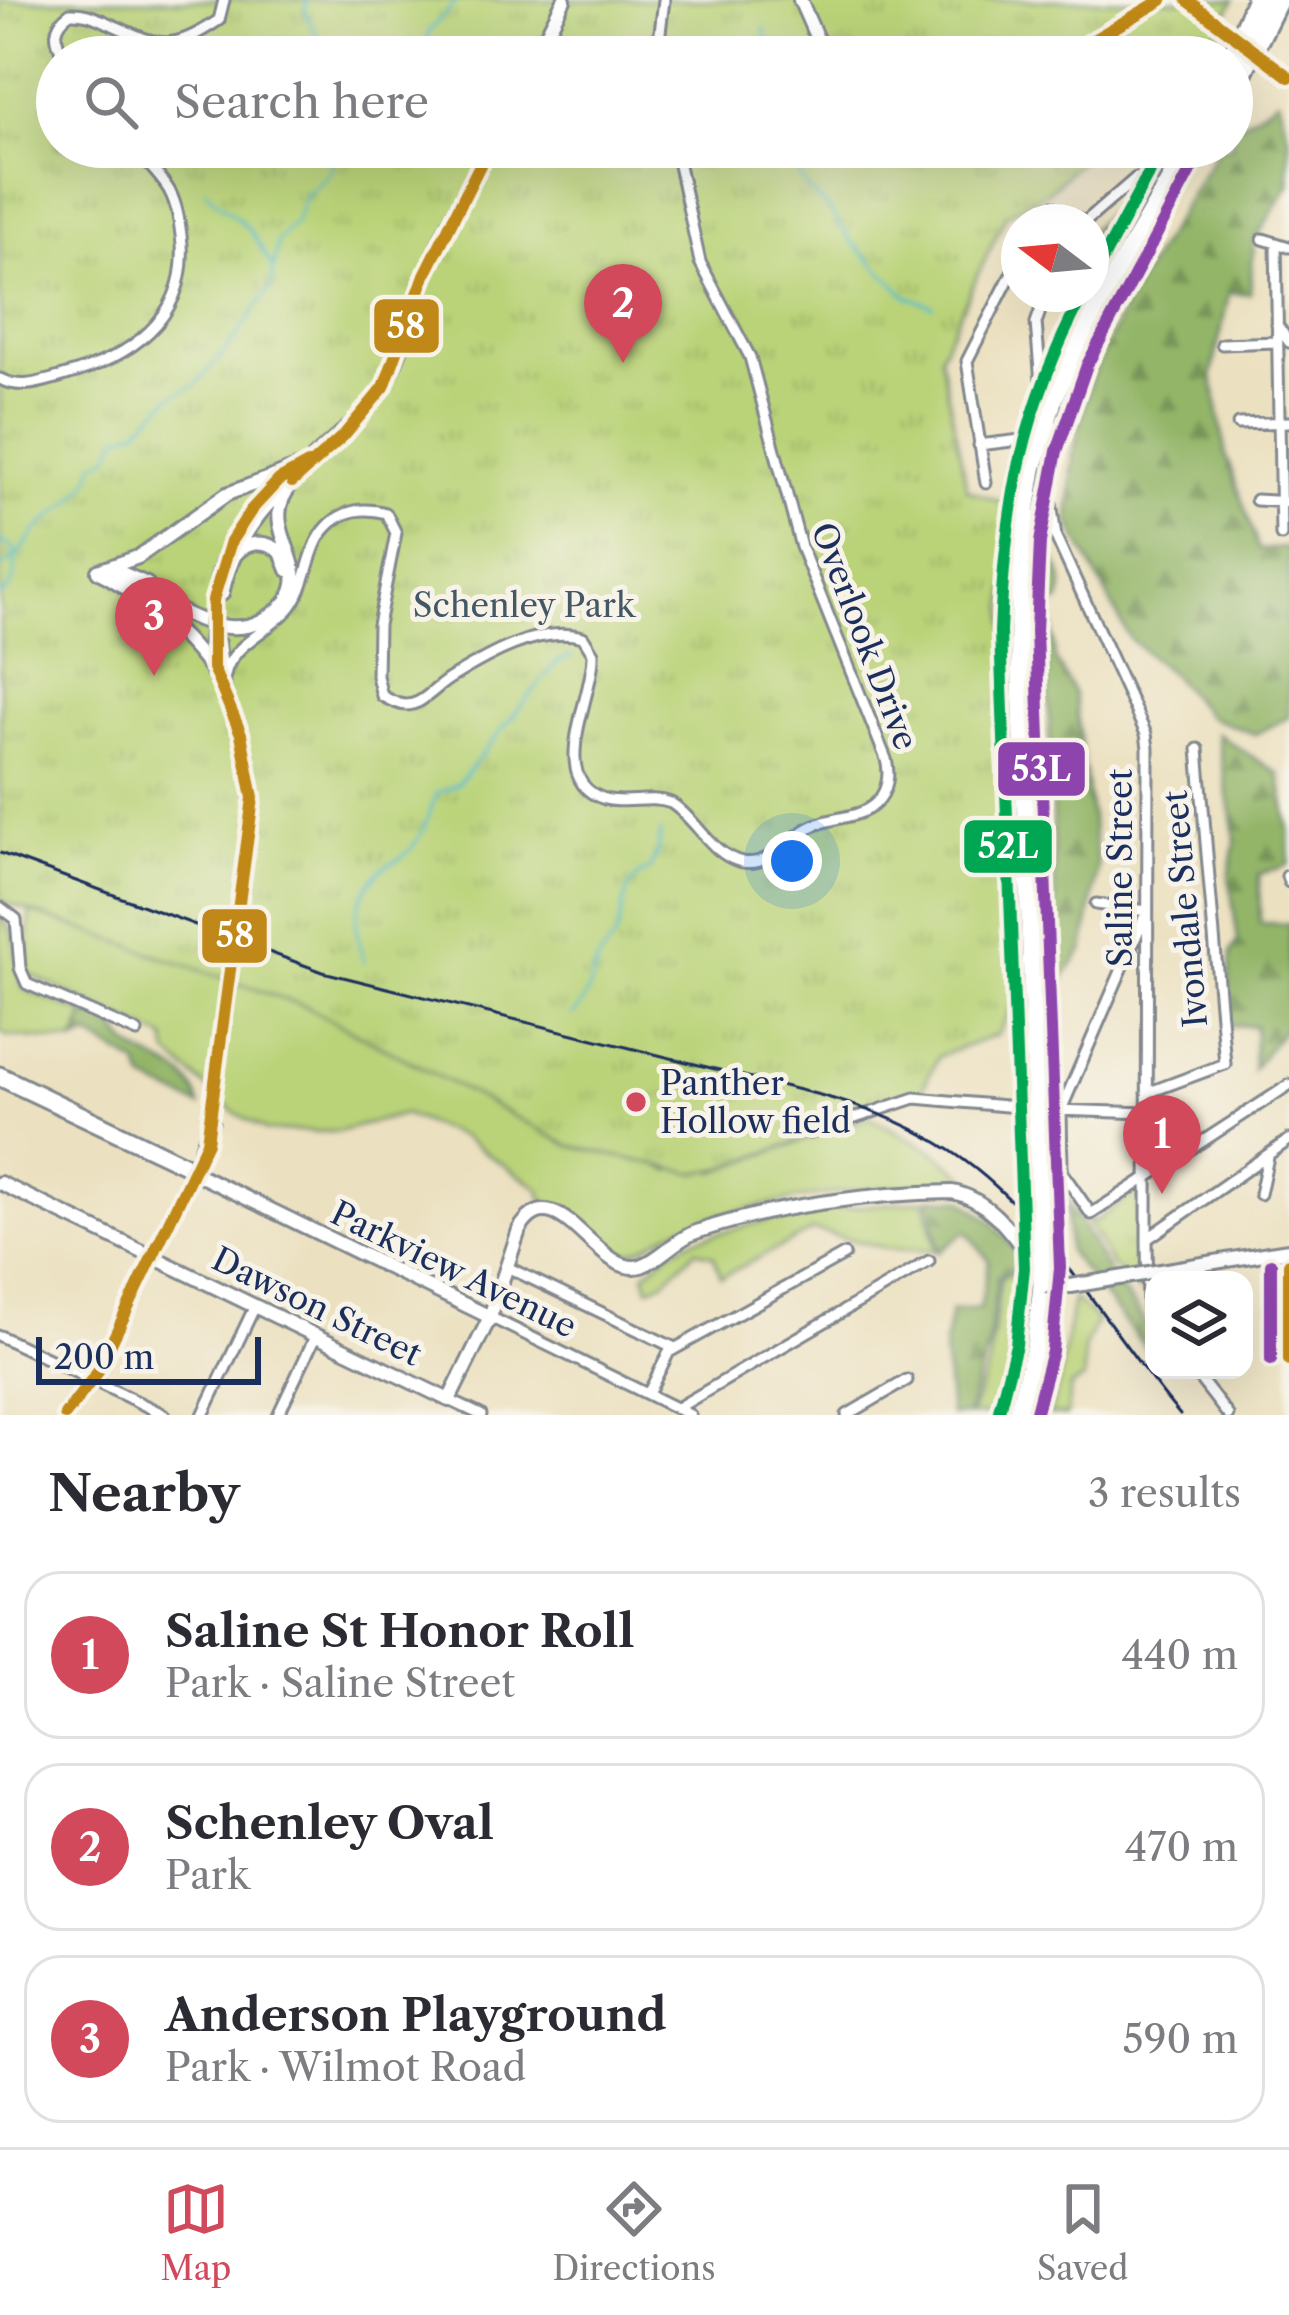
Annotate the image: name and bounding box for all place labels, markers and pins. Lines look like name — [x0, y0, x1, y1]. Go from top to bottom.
pin: 2 — [584, 264, 662, 363]
pin: 3 — [115, 577, 193, 676]
place label: Panther Hollow field — [660, 1063, 851, 1142]
marker: Panther Hollow field — [623, 1089, 649, 1115]
pin: 1 — [1123, 1095, 1201, 1194]

